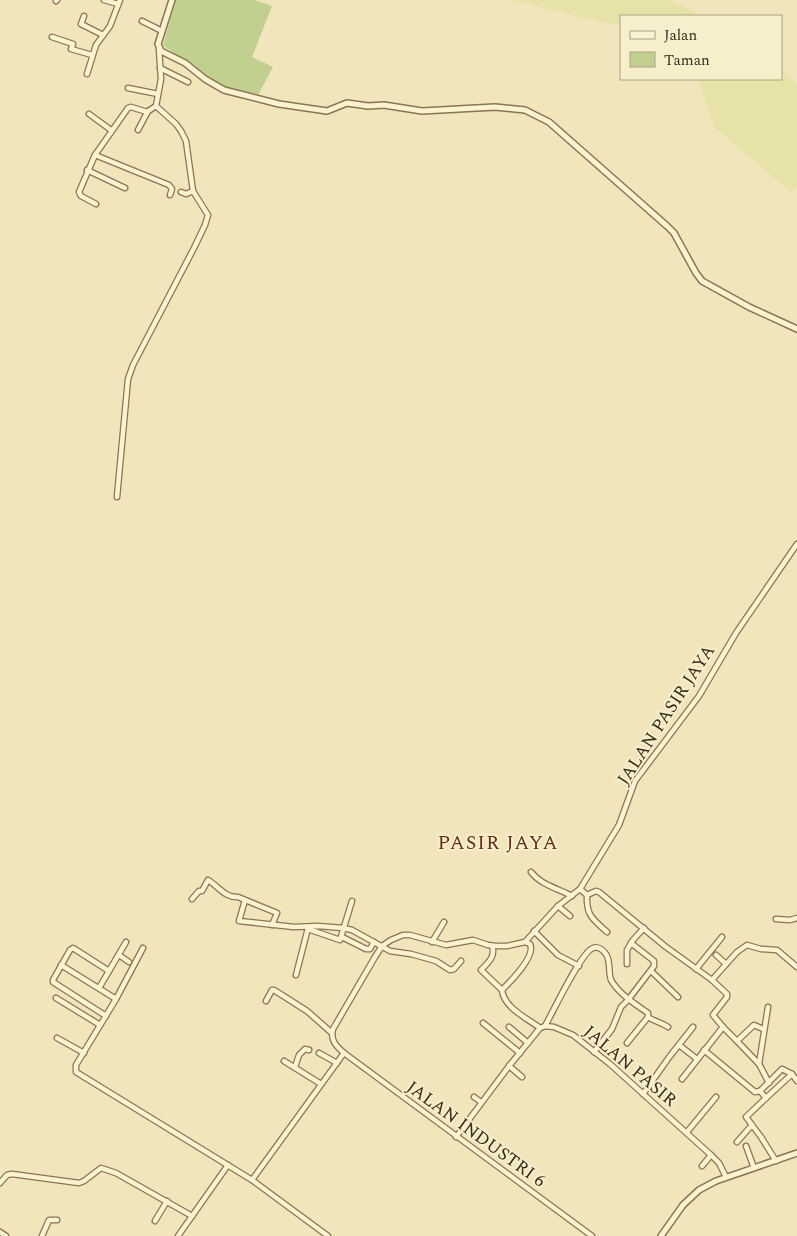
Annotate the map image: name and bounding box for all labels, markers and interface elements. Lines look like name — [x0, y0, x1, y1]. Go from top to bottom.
legend — [620, 15, 782, 80]
text: Jalan — [664, 24, 697, 47]
text: Taman — [664, 49, 710, 72]
street label: JALAN PASIR JAYA — [610, 639, 722, 791]
district label: PASIR JAYA — [438, 828, 558, 858]
street label: JALAN PASIR — [577, 1019, 683, 1113]
street label: JALAN INDUSTRI 6 — [401, 1074, 551, 1194]

